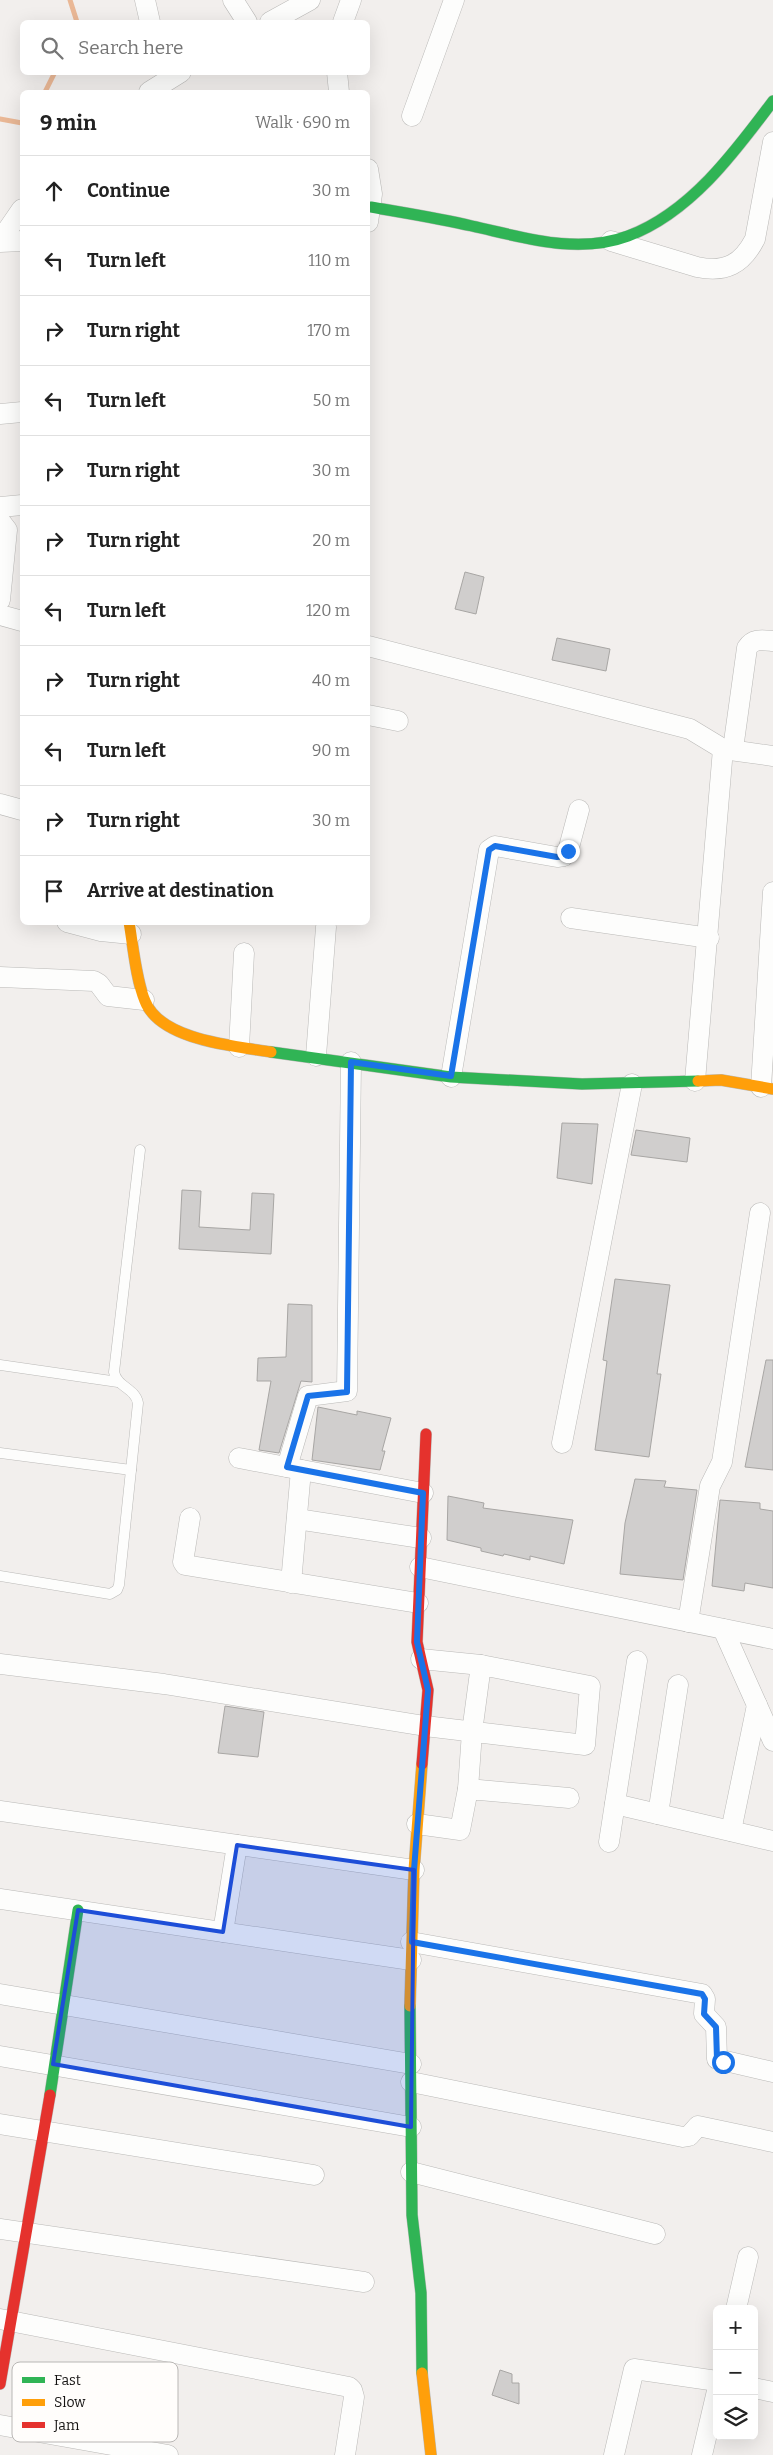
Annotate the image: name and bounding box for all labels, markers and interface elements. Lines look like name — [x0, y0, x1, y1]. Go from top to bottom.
search box — [20, 20, 370, 75]
icon: search — [38, 34, 66, 62]
text: Search here — [78, 36, 183, 59]
text: 9 min — [40, 110, 96, 136]
text: Walk · 690 m — [255, 113, 350, 132]
icon: ahead — [40, 177, 68, 205]
text: Continue — [87, 179, 170, 202]
text: 30 m — [312, 181, 350, 200]
icon: left — [40, 247, 68, 275]
text: Turn left — [87, 249, 166, 272]
text: 110 m — [308, 251, 350, 270]
icon: right — [40, 317, 68, 345]
text: Turn right — [87, 319, 180, 342]
text: 170 m — [307, 321, 350, 340]
icon: left — [40, 387, 68, 415]
text: Turn left — [87, 389, 166, 412]
text: 50 m — [313, 391, 350, 410]
icon: right — [40, 457, 68, 485]
text: Turn right — [87, 459, 180, 482]
text: 30 m — [312, 461, 350, 480]
icon: right — [40, 527, 68, 555]
text: Turn right — [87, 529, 180, 552]
text: 20 m — [313, 531, 350, 550]
icon: left — [40, 597, 68, 625]
text: Turn left — [87, 599, 166, 622]
text: 120 m — [306, 601, 350, 620]
icon: right — [40, 667, 68, 695]
text: Turn right — [87, 669, 180, 692]
text: 40 m — [312, 671, 350, 690]
icon: left — [40, 737, 68, 765]
text: Turn left — [87, 739, 166, 762]
text: 90 m — [312, 741, 350, 760]
icon: right — [40, 807, 68, 835]
text: Turn right — [87, 809, 180, 832]
text: 30 m — [312, 811, 350, 830]
route end — [557, 840, 580, 863]
icon: arrive — [40, 877, 68, 905]
text: Arrive at destination — [87, 879, 274, 902]
route start — [712, 2051, 735, 2074]
map controls — [713, 2305, 758, 2440]
button: + — [713, 2305, 758, 2350]
button: − — [713, 2350, 758, 2395]
legend — [12, 2362, 178, 2442]
text: Fast — [54, 2372, 81, 2389]
text: Slow — [54, 2394, 86, 2411]
button: layers — [713, 2395, 758, 2440]
text: Jam — [53, 2417, 80, 2434]

